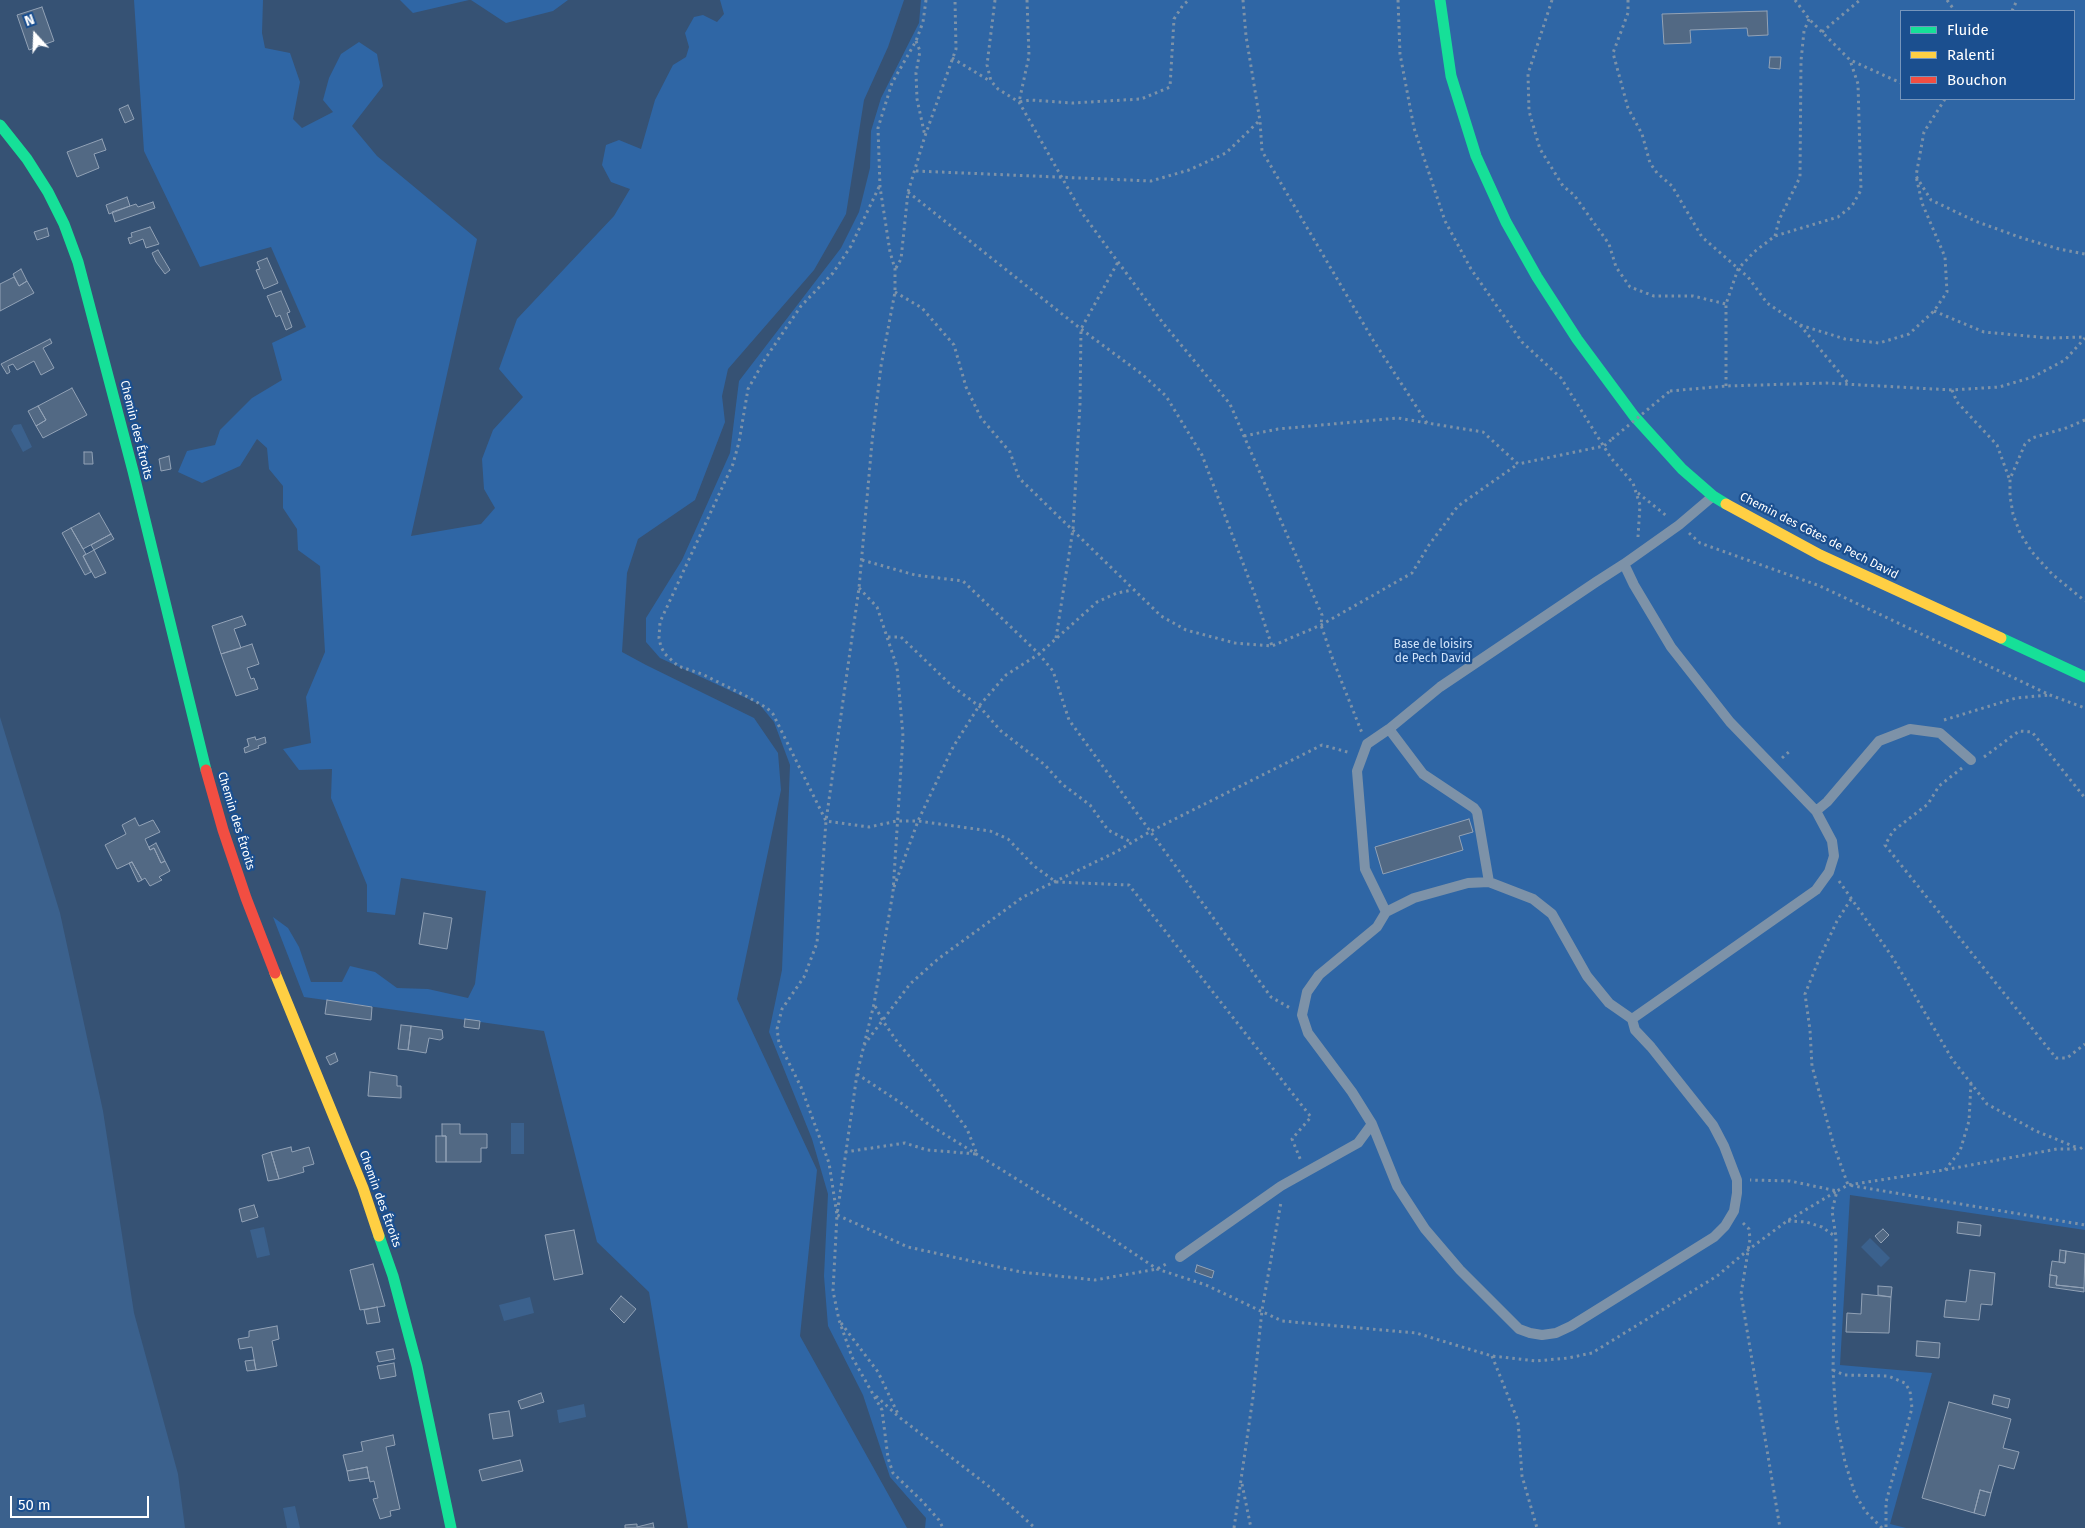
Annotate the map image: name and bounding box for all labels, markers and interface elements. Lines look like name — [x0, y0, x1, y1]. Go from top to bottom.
north arrow — [10, 10, 60, 60]
legend — [1900, 10, 2075, 100]
text: N — [22, 11, 37, 30]
text: Fluide — [1947, 21, 1989, 39]
text: Ralenti — [1947, 46, 1995, 64]
text: Bouchon — [1947, 71, 2007, 89]
street label: Chemin des Étroits — [117, 379, 155, 481]
street label: Chemin des Côtes de Pech David — [1737, 490, 1901, 582]
park label: Base de loisirs de Pech David — [1394, 638, 1472, 666]
street label: Chemin des Étroits — [214, 770, 258, 872]
street label: Chemin des Étroits — [356, 1149, 404, 1249]
scale bar — [12, 1486, 151, 1518]
text: 50 m — [18, 1496, 51, 1514]

